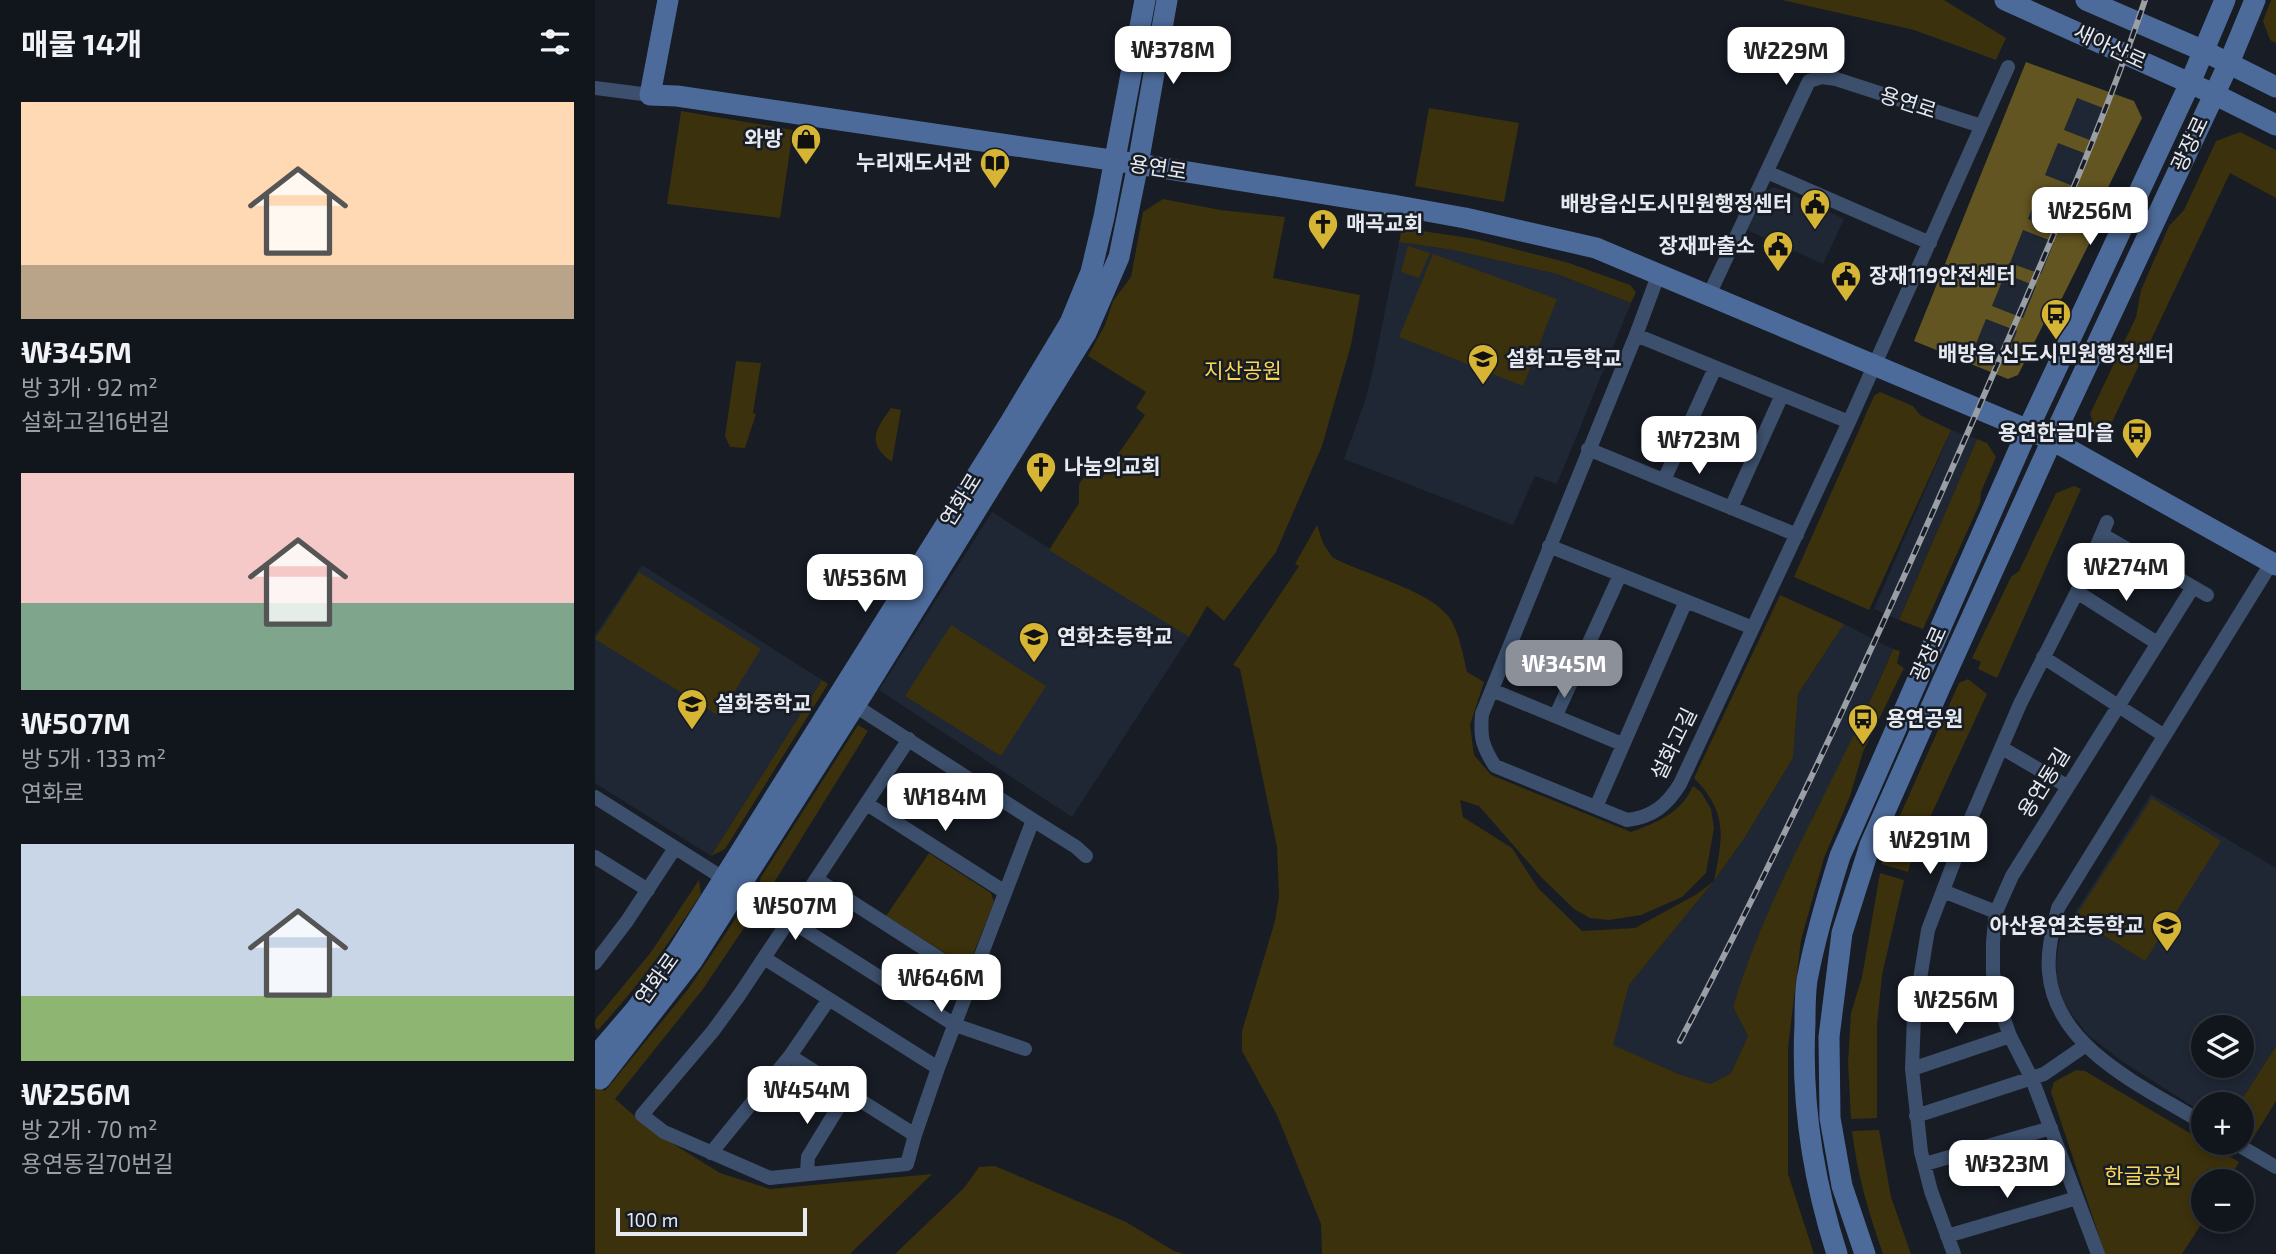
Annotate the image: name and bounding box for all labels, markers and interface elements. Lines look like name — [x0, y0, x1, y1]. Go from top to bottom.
street label: 새아산로 — [2070, 18, 2151, 73]
icon: filters — [536, 23, 574, 61]
text: 매물 14개 — [21, 25, 142, 61]
pin: ₩378M — [1124, 27, 1222, 86]
pin: ₩229M — [1737, 28, 1835, 87]
text: ₩378M — [1131, 35, 1215, 63]
text: ₩229M — [1743, 36, 1829, 64]
street label: 용연로 — [1877, 81, 1940, 122]
street label: 광장로 — [2165, 112, 2212, 175]
shop icon: 와방 — [789, 122, 823, 166]
place label: 와방 — [744, 125, 783, 150]
library icon: 누리재도서관 — [978, 146, 1012, 190]
icon: home — [235, 148, 361, 274]
place label: 누리재도서관 — [856, 149, 972, 174]
street label: 용연로 — [1128, 150, 1189, 183]
public building icon: 배방읍신도시민원행정센터 — [1798, 187, 1832, 231]
pin: ₩256M — [2041, 188, 2139, 247]
place label: 배방읍신도시민원행정센터 — [1560, 190, 1792, 215]
text: ₩256M — [2048, 196, 2132, 224]
church icon: 매곡교회 — [1306, 207, 1340, 251]
place label: 매곡교회 — [1346, 210, 1423, 235]
public building icon: 장재파출소 — [1761, 229, 1795, 273]
place label: 장재파출소 — [1658, 232, 1755, 257]
public building icon: 장재119안전센터 — [1829, 259, 1863, 303]
place label: 장재119안전센터 — [1869, 262, 2015, 287]
bus stop icon: 배방읍 신도시민원행정센터 — [2039, 297, 2073, 341]
text: ₩345M — [21, 333, 132, 369]
place label: 배방읍 신도시민원행정센터 — [1938, 340, 2174, 365]
school or university icon: 설화고등학교 — [1466, 342, 1500, 386]
place label: 설화고등학교 — [1506, 345, 1622, 370]
park label: 지산공원 — [1204, 357, 1282, 382]
text: 방 3개 · 92 m² — [21, 373, 158, 401]
text: 설화고길16번길 — [21, 407, 170, 435]
pin: ₩723M — [1650, 416, 1748, 476]
bus stop icon: 용연한글마을 — [2120, 416, 2154, 460]
place label: 용연한글마을 — [1998, 419, 2114, 444]
text: ₩723M — [1657, 425, 1741, 453]
church icon: 나눔의교회 — [1024, 450, 1058, 494]
place label: 나눔의교회 — [1064, 453, 1161, 478]
street label: 연화로 — [934, 468, 986, 530]
icon: home — [235, 519, 361, 645]
pin: ₩274M — [2077, 544, 2175, 603]
text: ₩274M — [2084, 552, 2168, 580]
pin: ₩536M — [816, 554, 914, 614]
text: ₩536M — [823, 563, 907, 591]
school or university icon: 연화초등학교 — [1017, 620, 1051, 664]
street label: 광장로 — [1904, 622, 1951, 685]
place label: 연화초등학교 — [1057, 623, 1173, 648]
pin: ₩345M — [1515, 640, 1613, 700]
text: ₩345M — [1521, 649, 1607, 677]
school or university icon: 설화중학교 — [675, 687, 709, 731]
place label: 설화중학교 — [715, 690, 812, 715]
bus stop icon: 용연공원 — [1846, 702, 1880, 746]
street label: 설화고길 — [1644, 703, 1701, 784]
text: ₩507M — [21, 704, 131, 740]
place label: 용연공원 — [1886, 705, 1963, 730]
street label: 용연동길 — [2012, 743, 2074, 822]
text: 방 5개 · 133 m² — [21, 744, 166, 772]
pin: ₩184M — [896, 774, 994, 833]
text: 연화로 — [21, 778, 84, 806]
text: ₩184M — [903, 782, 987, 810]
pin: ₩291M — [1881, 816, 1979, 876]
text: ₩291M — [1889, 825, 1971, 853]
pin: ₩507M — [746, 883, 844, 942]
icon: home — [235, 890, 361, 1016]
text: ₩507M — [753, 891, 837, 919]
school or university icon: 아산용연초등학교 — [2150, 909, 2184, 953]
place label: 아산용연초등학교 — [1989, 912, 2144, 937]
street label: 연화로 — [629, 947, 683, 1009]
pin: ₩646M — [892, 954, 990, 1014]
text: ₩646M — [898, 963, 984, 991]
pin: ₩256M — [1907, 976, 2005, 1036]
text: ₩256M — [1914, 985, 1998, 1013]
map controls — [2191, 1015, 2254, 1232]
button: layers — [2191, 1015, 2254, 1078]
pin: ₩454M — [758, 1066, 856, 1126]
text: ₩256M — [21, 1075, 131, 1111]
text: ₩454M — [764, 1075, 850, 1103]
button: + — [2191, 1092, 2254, 1155]
text: 방 2개 · 70 m² — [21, 1115, 158, 1143]
pin: ₩323M — [1958, 1140, 2056, 1200]
text: 용연동길70번길 — [21, 1149, 174, 1177]
text: ₩323M — [1965, 1149, 2049, 1177]
park label: 한글공원 — [2104, 1162, 2182, 1187]
button: − — [2191, 1169, 2254, 1232]
scale bar — [616, 1205, 807, 1237]
text: 100 m — [627, 1208, 678, 1231]

